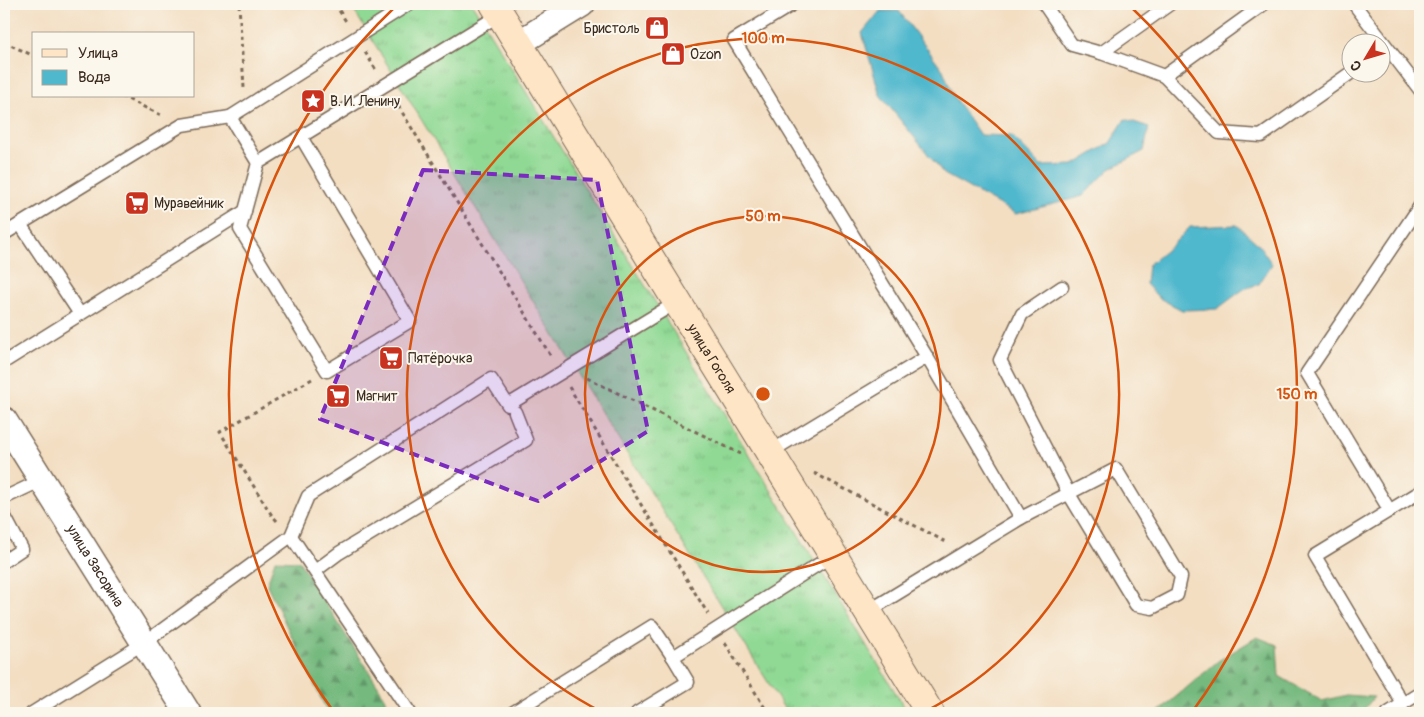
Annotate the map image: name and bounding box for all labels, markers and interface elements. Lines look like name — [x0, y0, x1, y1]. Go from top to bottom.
shop icon: Бристоль — [644, 15, 670, 41]
place label: Бристоль — [584, 20, 640, 37]
text: 100 m — [742, 29, 784, 48]
legend — [32, 32, 195, 98]
north arrow — [1342, 32, 1392, 82]
shop icon: Ozon — [660, 41, 686, 67]
text: Улица — [78, 44, 118, 63]
place label: Ozon — [690, 46, 722, 63]
text: С — [1347, 57, 1366, 74]
text: Вода — [78, 68, 111, 87]
place icon: В. И. Ленину — [300, 88, 326, 114]
place label: В. И. Ленину — [330, 93, 400, 110]
supermarket icon: Муравейник — [124, 190, 150, 216]
place label: Муравейник — [154, 195, 224, 212]
text: 50 m — [746, 207, 780, 226]
street label: улица Гоголя — [683, 320, 739, 396]
supermarket icon: Пятёрочка — [378, 345, 404, 371]
place label: Пятёрочка — [408, 350, 472, 367]
supermarket icon: Магнит — [325, 383, 351, 409]
centre of rings — [754, 385, 772, 403]
text: 150 m — [1277, 385, 1317, 404]
place label: Магнит — [356, 388, 398, 405]
street label: улица Засорина — [62, 521, 127, 610]

